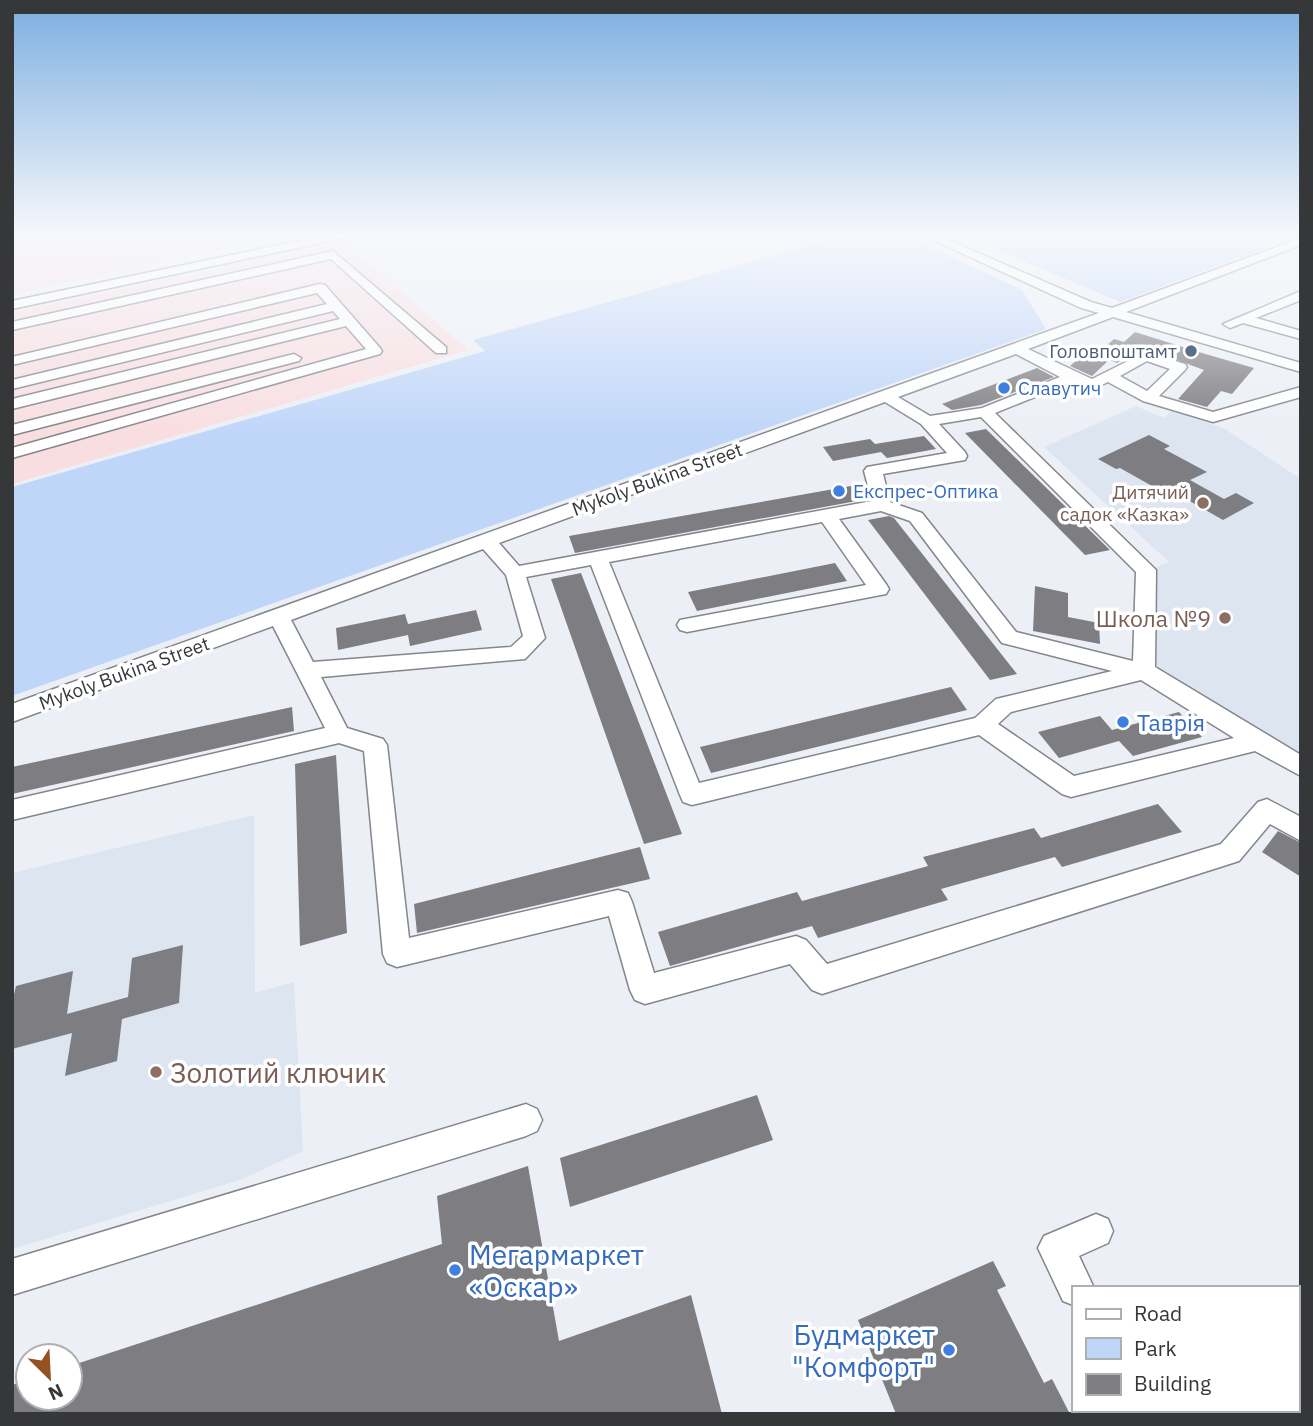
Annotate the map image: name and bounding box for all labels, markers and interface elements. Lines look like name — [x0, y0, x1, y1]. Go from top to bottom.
place label: Головпоштамт — [1049, 339, 1177, 363]
marker: Головпоштамт — [1183, 343, 1199, 359]
place label: Славутич — [1018, 376, 1101, 400]
marker: Славутич — [996, 380, 1012, 396]
street label: Mykoly Bukina Street — [568, 437, 746, 521]
place label: Експрес-Оптика — [853, 479, 998, 503]
place label: Дитячий садок «Казка» — [1060, 480, 1189, 526]
marker: Експрес-Оптика — [831, 483, 847, 499]
marker: Дитячий садок «Казка» — [1195, 495, 1211, 511]
place label: Школа №9 — [1096, 603, 1211, 633]
marker: Школа №9 — [1217, 610, 1233, 626]
street label: Mykoly Bukina Street — [35, 631, 213, 715]
place label: Таврія — [1137, 707, 1205, 737]
marker: Таврія — [1115, 714, 1131, 730]
place label: Золотий ключик — [170, 1054, 386, 1091]
marker: Золотий ключик — [148, 1064, 164, 1080]
place label: Мегармаркет «Оскар» — [469, 1236, 644, 1305]
marker: Мегармаркет «Оскар» — [447, 1262, 463, 1278]
legend — [1072, 1286, 1299, 1412]
text: Road — [1134, 1299, 1182, 1327]
place label: Будмаркет "Комфорт" — [792, 1316, 935, 1385]
text: Park — [1134, 1334, 1177, 1362]
north arrow — [14, 1342, 84, 1412]
marker: Будмаркет "Комфорт" — [941, 1342, 957, 1358]
text: Building — [1134, 1369, 1211, 1397]
text: N — [45, 1379, 67, 1406]

